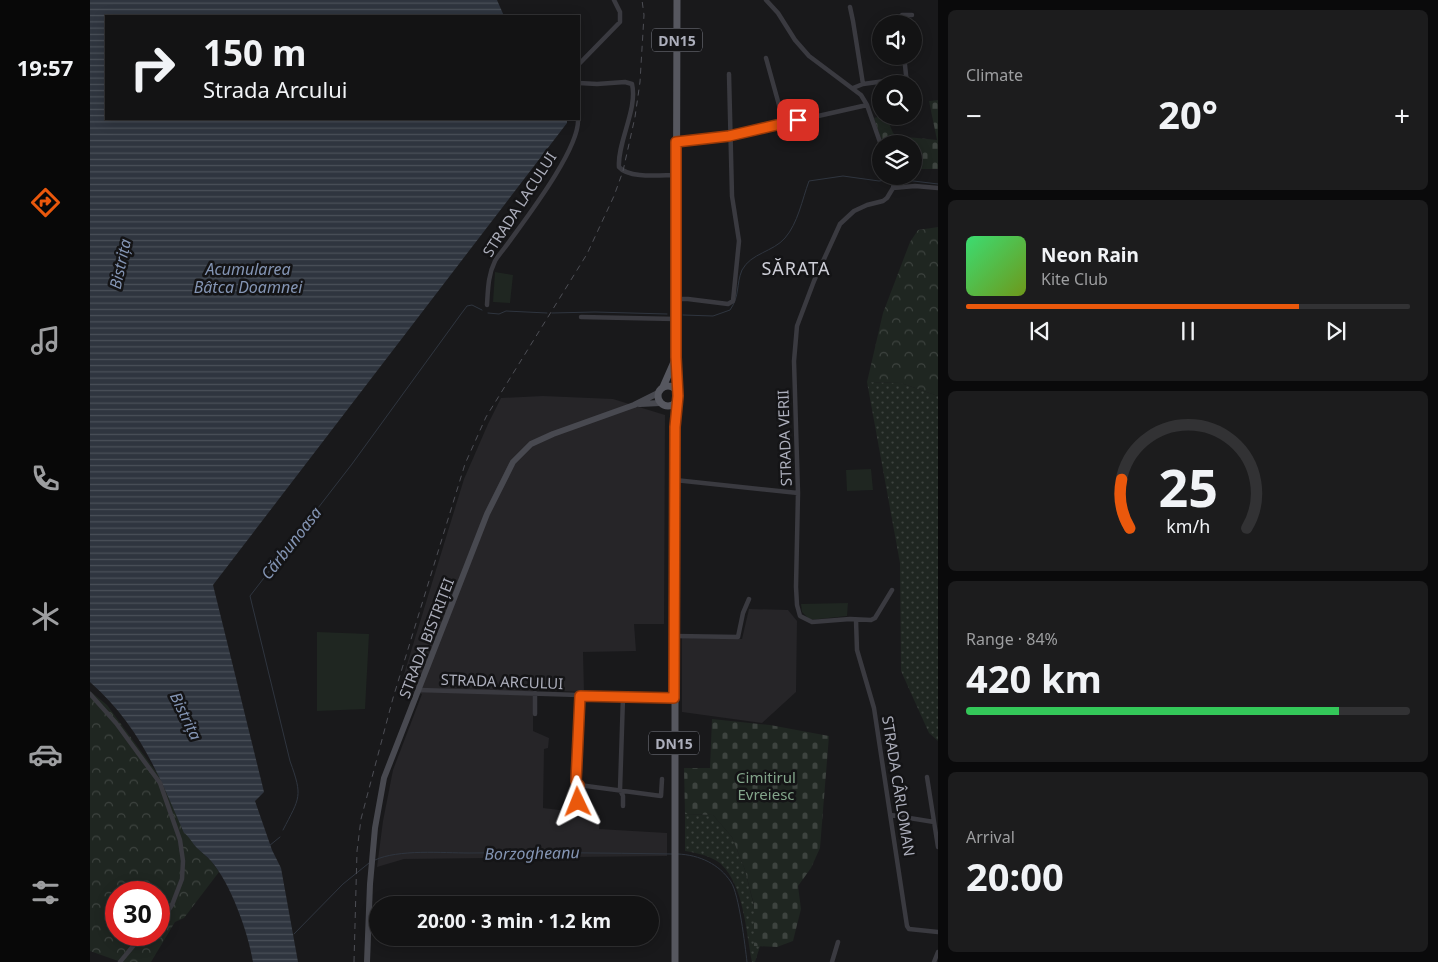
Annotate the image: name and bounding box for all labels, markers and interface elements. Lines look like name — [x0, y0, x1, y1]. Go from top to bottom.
map controls — [872, 15, 922, 185]
button: sound — [872, 15, 922, 65]
road number: DN15 — [652, 28, 702, 52]
text: 150 m — [203, 29, 306, 76]
icon: right — [120, 35, 185, 100]
text: 19:57 — [17, 52, 73, 82]
text: Climate — [966, 64, 1023, 86]
text: Strada Arcului — [203, 74, 347, 104]
button: search — [872, 75, 922, 125]
text: 20° — [1158, 88, 1218, 140]
text: − — [966, 96, 982, 134]
text: + — [1394, 96, 1410, 134]
pin — [777, 99, 819, 141]
icon: arrive — [784, 106, 812, 134]
button: layers — [872, 135, 922, 185]
street label: STRADA LACULUI — [478, 148, 560, 260]
icon: directions — [28, 185, 63, 220]
water label: Bistrița — [104, 237, 136, 291]
text: Neon Rain — [1041, 242, 1139, 268]
district label: SĂRATA — [761, 256, 831, 280]
water label: Acumularea Bâtca Doamnei — [194, 258, 303, 298]
text: Kite Club — [1041, 268, 1108, 290]
icon: previous — [1026, 317, 1054, 345]
icon: pause — [1174, 317, 1202, 345]
icon: next — [1322, 317, 1350, 345]
icon: music — [28, 323, 63, 358]
street label: STRADA VERII — [772, 389, 796, 487]
text: 25 — [1158, 451, 1218, 522]
icon: phone — [28, 461, 63, 496]
water label: Cărbunoasa — [256, 502, 326, 584]
text: km/h — [1166, 514, 1210, 538]
street label: STRADA BISTRIȚEI — [394, 575, 458, 701]
icon: climate — [28, 599, 63, 634]
text: Range · 84% — [966, 628, 1058, 650]
text: 420 km — [966, 652, 1102, 704]
street label: STRADA ARCULUI — [440, 669, 564, 693]
water label: Bistrița — [165, 688, 207, 744]
street label: STRADA CÂRLOMAN — [878, 714, 920, 858]
road number: DN15 — [649, 731, 699, 754]
icon: car — [28, 737, 63, 772]
park label: Cimitirul Evreiesc — [736, 767, 796, 804]
position arrow — [551, 775, 603, 827]
text: Arrival — [966, 826, 1015, 848]
water label: Borzogheanu — [484, 841, 580, 865]
text: 20:00 — [966, 850, 1064, 902]
icon: filters — [28, 875, 63, 910]
speed limit sign: 30 — [105, 881, 170, 946]
text: 20:00 · 3 min · 1.2 km — [417, 908, 611, 934]

